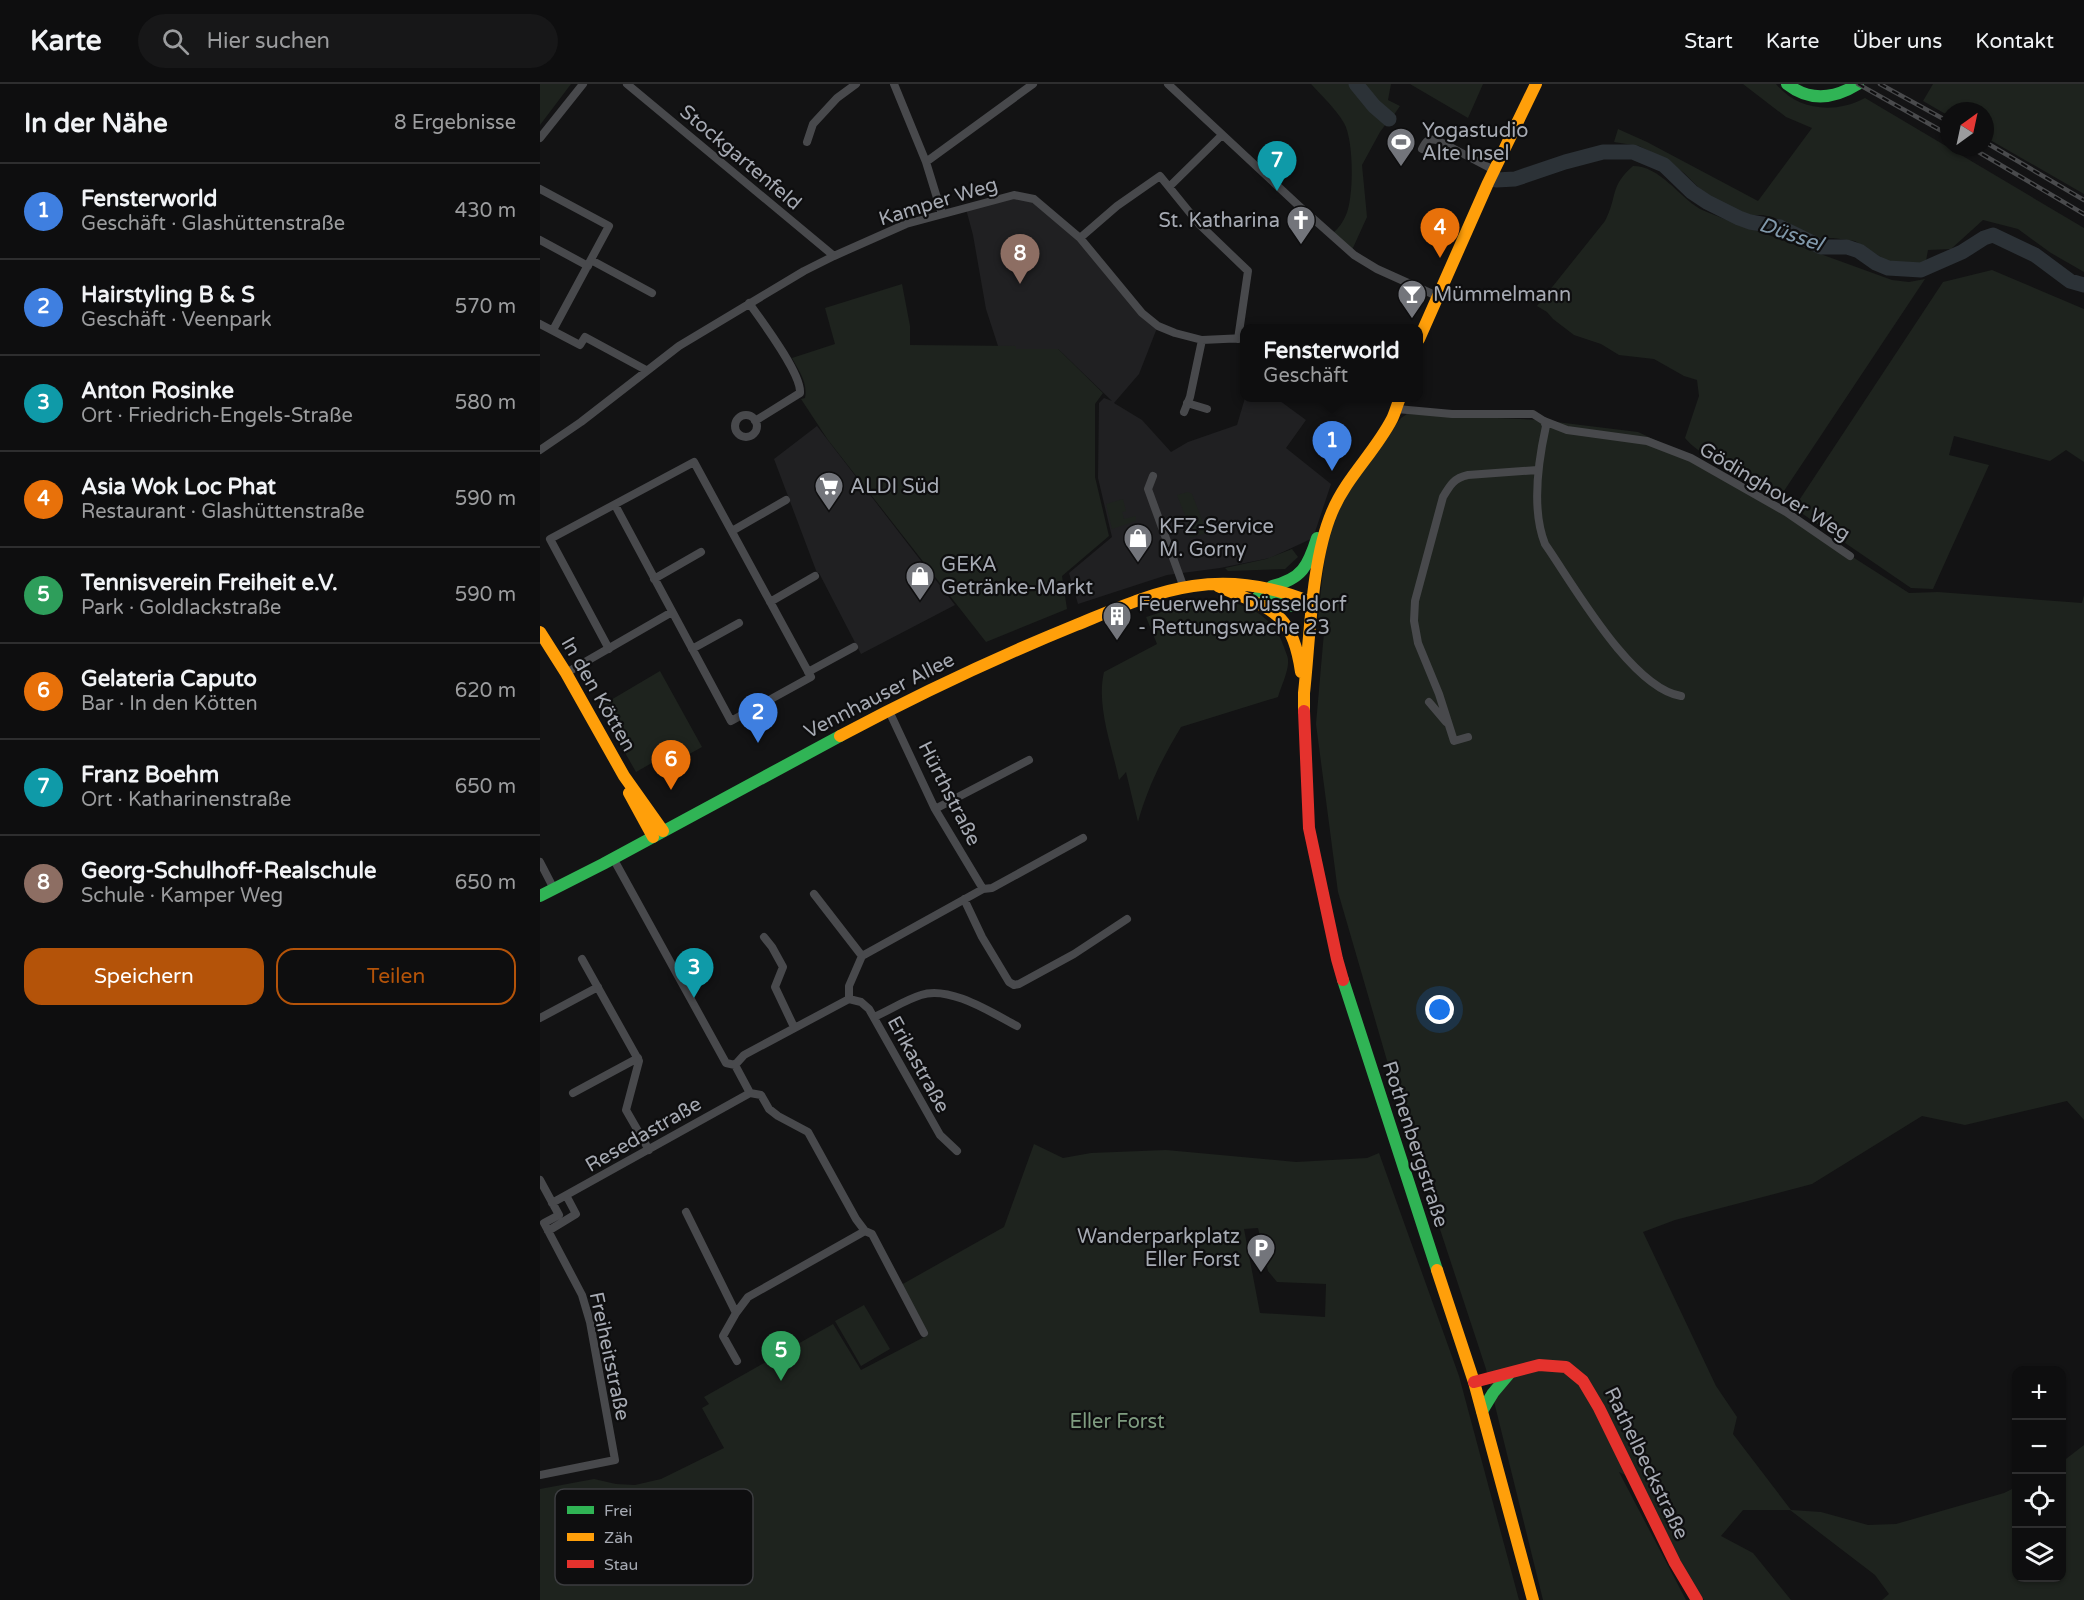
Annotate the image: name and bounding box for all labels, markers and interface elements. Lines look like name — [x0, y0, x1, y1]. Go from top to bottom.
search box — [138, 14, 558, 68]
text: Karte — [30, 24, 102, 58]
icon: search — [159, 25, 192, 58]
text: Hier suchen — [207, 28, 330, 54]
text: Start — [1684, 29, 1733, 54]
text: Karte — [1766, 29, 1819, 54]
text: Über uns — [1852, 29, 1942, 54]
text: Kontakt — [1975, 29, 2054, 54]
street label: Stockgartenfeld — [675, 100, 806, 216]
north arrow — [1940, 102, 1994, 156]
text: In der Nähe — [24, 108, 168, 139]
text: 8 Ergebnisse — [394, 111, 516, 135]
place label: Yogastudio Alte Insel — [1422, 119, 1528, 166]
sports icon: Yogastudio Alte Insel — [1385, 126, 1417, 168]
pin: 7 — [1258, 141, 1296, 191]
street label: Kamper Weg — [876, 172, 1001, 231]
text: Fensterworld — [81, 186, 217, 212]
text: 1 — [37, 199, 50, 223]
text: 430 m — [455, 199, 516, 223]
church icon: St. Katharina — [1285, 204, 1317, 246]
pin: 4 — [1420, 208, 1460, 258]
place label: St. Katharina — [1159, 209, 1280, 233]
text: Geschäft · Glashüttenstraße — [81, 212, 345, 236]
water label: Düssel — [1756, 212, 1829, 258]
pin: 8 — [1000, 234, 1040, 284]
bar icon: Mümmelmann — [1396, 278, 1428, 320]
text: Hairstyling B & S — [81, 282, 255, 308]
place label: Mümmelmann — [1433, 283, 1571, 307]
text: 2 — [37, 295, 50, 319]
text: 570 m — [455, 295, 516, 319]
text: Geschäft · Veenpark — [81, 308, 272, 332]
popup — [1240, 324, 1423, 402]
text: Fensterworld — [1263, 338, 1400, 364]
text: Geschäft — [1263, 364, 1348, 388]
text: Anton Rosinke — [81, 378, 234, 404]
text: 3 — [37, 391, 50, 415]
text: 580 m — [455, 391, 516, 415]
text: Ort · Friedrich-Engels-Straße — [81, 404, 353, 428]
pin: 1 — [1312, 422, 1352, 471]
street label: Gödinghover Weg — [1695, 437, 1854, 546]
supermarket icon: ALDI Süd — [813, 470, 845, 512]
text: Asia Wok Loc Phat — [81, 474, 276, 500]
place label: ALDI Süd — [850, 475, 939, 499]
text: 4 — [37, 487, 50, 511]
text: 590 m — [455, 487, 516, 511]
text: Restaurant · Glashüttenstraße — [81, 500, 365, 524]
place label: KFZ-Service M. Gorny — [1159, 515, 1274, 562]
shop icon: KFZ-Service M. Gorny — [1122, 522, 1154, 564]
place label: GEKA Getränke-Markt — [941, 553, 1093, 600]
shop icon: GEKA Getränke-Markt — [904, 560, 936, 602]
text: Tennisverein Freiheit e.V. — [81, 570, 338, 596]
text: 5 — [37, 583, 50, 607]
text: 590 m — [455, 583, 516, 607]
place label: Feuerwehr Düsseldorf - Rettungswache 23 — [1138, 593, 1347, 640]
text: Park · Goldlackstraße — [81, 596, 281, 620]
building icon: Feuerwehr Düsseldorf - Rettungswache 23 — [1101, 600, 1133, 642]
street label: In den Kötten — [556, 633, 641, 756]
street label: Vennhauser Allee — [800, 648, 958, 744]
text: Gelateria Caputo — [81, 666, 257, 692]
text: 6 — [37, 679, 50, 703]
text: 620 m — [455, 679, 516, 703]
text: Bar · In den Kötten — [81, 692, 258, 716]
pin: 2 — [738, 694, 778, 743]
street label: Hürthstraße — [913, 737, 986, 850]
pin: 6 — [652, 740, 690, 790]
text: Franz Boehm — [81, 762, 219, 788]
text: 7 — [37, 775, 50, 799]
text: 650 m — [455, 775, 516, 799]
text: Ort · Katharinenstraße — [81, 788, 291, 812]
text: Georg-Schulhoff-Realschule — [81, 858, 376, 884]
text: 8 — [37, 871, 50, 895]
text: 650 m — [455, 871, 516, 895]
text: Schule · Kamper Weg — [81, 884, 283, 908]
button: Speichern — [24, 948, 264, 1005]
button: Teilen — [276, 948, 516, 1005]
pin: 3 — [674, 948, 714, 998]
your location — [1425, 995, 1454, 1024]
street label: Erikastraße — [882, 1012, 954, 1117]
street label: Rothenbergstraße — [1377, 1058, 1453, 1230]
street label: Resedastraße — [581, 1092, 706, 1178]
place label: Wanderparkplatz Eller Forst — [1077, 1225, 1240, 1272]
parking icon: Wanderparkplatz Eller Forst — [1245, 1232, 1277, 1274]
street label: Freiheitstraße — [584, 1290, 634, 1423]
pin: 5 — [762, 1332, 800, 1381]
map controls — [2012, 1366, 2066, 1582]
button: + — [2012, 1366, 2066, 1420]
street label: Rathelbeckstraße — [1599, 1383, 1693, 1543]
park label: Eller Forst — [1069, 1410, 1165, 1434]
button: − — [2012, 1420, 2066, 1474]
button: locate — [2012, 1474, 2066, 1528]
legend — [555, 1489, 753, 1585]
text: Frei — [604, 1501, 632, 1521]
text: Zäh — [604, 1528, 633, 1548]
button: layers — [2012, 1528, 2066, 1582]
text: Stau — [604, 1555, 638, 1575]

